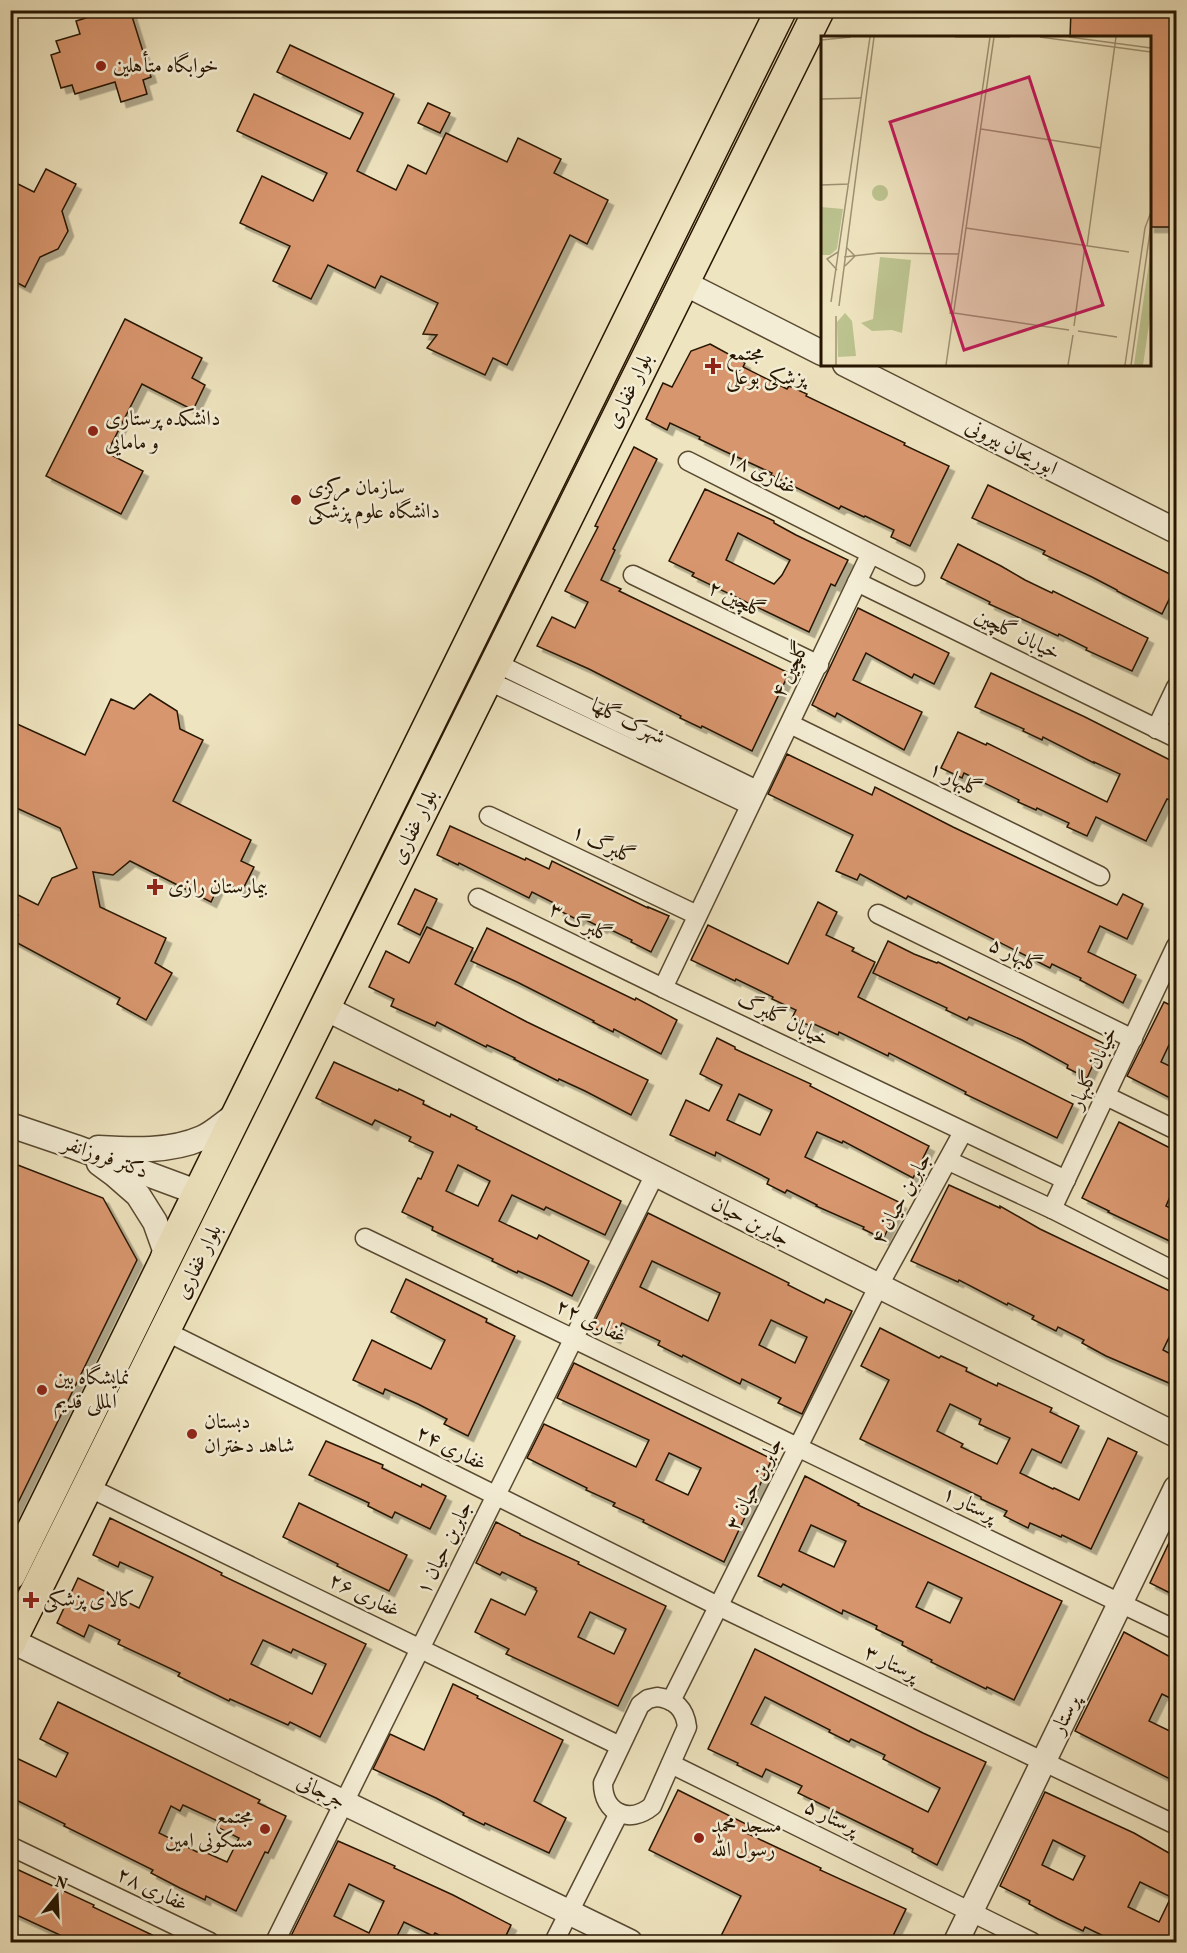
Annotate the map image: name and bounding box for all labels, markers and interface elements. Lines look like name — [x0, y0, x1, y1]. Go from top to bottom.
inset map — [821, 36, 1151, 366]
place label: خوابگاه متأهلین — [113, 50, 218, 81]
marker: خوابگاه متأهلین — [94, 59, 108, 73]
place label: مجتمع پزشکی بوعلی — [726, 340, 808, 393]
street label: بلوار غفاری — [599, 349, 661, 433]
marker: مجتمع پزشکی بوعلی — [704, 357, 722, 375]
place label: دانشکده پرستاری و مامایی — [105, 405, 220, 458]
street label: ابوریحان بیرونی — [960, 412, 1062, 484]
marker: دانشکده پرستاری و مامایی — [86, 424, 100, 438]
street label: غفاری ۱۸ — [721, 443, 801, 503]
place label: سازمان مرکزی دانشگاه علوم پزشکی — [308, 474, 440, 529]
marker: سازمان مرکزی دانشگاه علوم پزشکی — [289, 493, 303, 507]
street label: گلچین ۲ — [703, 574, 769, 626]
street label: خیابان گلچین — [969, 602, 1065, 668]
street label: گلچین ۴ — [765, 637, 817, 703]
street label: شهرک گلها — [586, 691, 670, 753]
street label: گلبهار ۱ — [924, 755, 986, 805]
street label: بلوار غفاری — [384, 785, 446, 869]
street label: گلبرگ ۱ — [567, 818, 639, 872]
place label: بیمارستان رازی — [168, 873, 268, 902]
marker: بیمارستان رازی — [146, 878, 164, 896]
street label: گلبرگ ۳ — [544, 895, 616, 951]
street label: گلبهار ۵ — [984, 931, 1046, 981]
street label: خیابان گلبرگ — [732, 985, 834, 1055]
street label: خیابان گلبهار — [1061, 1022, 1126, 1116]
street label: دکتر فروزانفر — [56, 1129, 152, 1187]
street label: جابربن حیان ۴ — [865, 1148, 939, 1250]
street label: جابربن حیان — [706, 1190, 794, 1254]
street label: بلوار غفاری — [168, 1220, 230, 1304]
street label: غفاری ۲۲ — [551, 1292, 631, 1352]
place label: نمایشگاه بین المللی قدیم — [54, 1364, 130, 1419]
marker: نمایشگاه بین المللی قدیم — [35, 1383, 49, 1397]
place label: دبستان شاهد دختران — [204, 1408, 295, 1461]
street label: غفاری ۲۴ — [411, 1419, 491, 1479]
marker: دبستان شاهد دختران — [185, 1427, 199, 1441]
street label: جابربن حیان ۳ — [719, 1432, 791, 1536]
street label: پرستار ۱ — [937, 1480, 1003, 1531]
street label: جابربن حیان ۱ — [410, 1496, 480, 1600]
street label: غفاری ۲۶ — [324, 1566, 404, 1626]
place label: کالای پزشکی — [43, 1586, 135, 1615]
marker: کالای پزشکی — [24, 1593, 38, 1607]
street label: پرستار ۳ — [859, 1639, 925, 1690]
street label: پرستار — [1043, 1689, 1089, 1741]
street label: جرجانی — [292, 1768, 350, 1816]
street label: پرستار ۵ — [799, 1793, 865, 1844]
place label: مجتمع مسکونی امین — [165, 1803, 253, 1856]
place label: مسجد محمد رسول الله — [711, 1812, 782, 1865]
marker: مجتمع مسکونی امین — [258, 1822, 272, 1836]
marker: مسجد محمد رسول الله — [692, 1831, 706, 1845]
street label: غفاری ۲۸ — [112, 1860, 192, 1920]
north arrow — [27, 1866, 87, 1926]
text: N — [52, 1871, 70, 1896]

